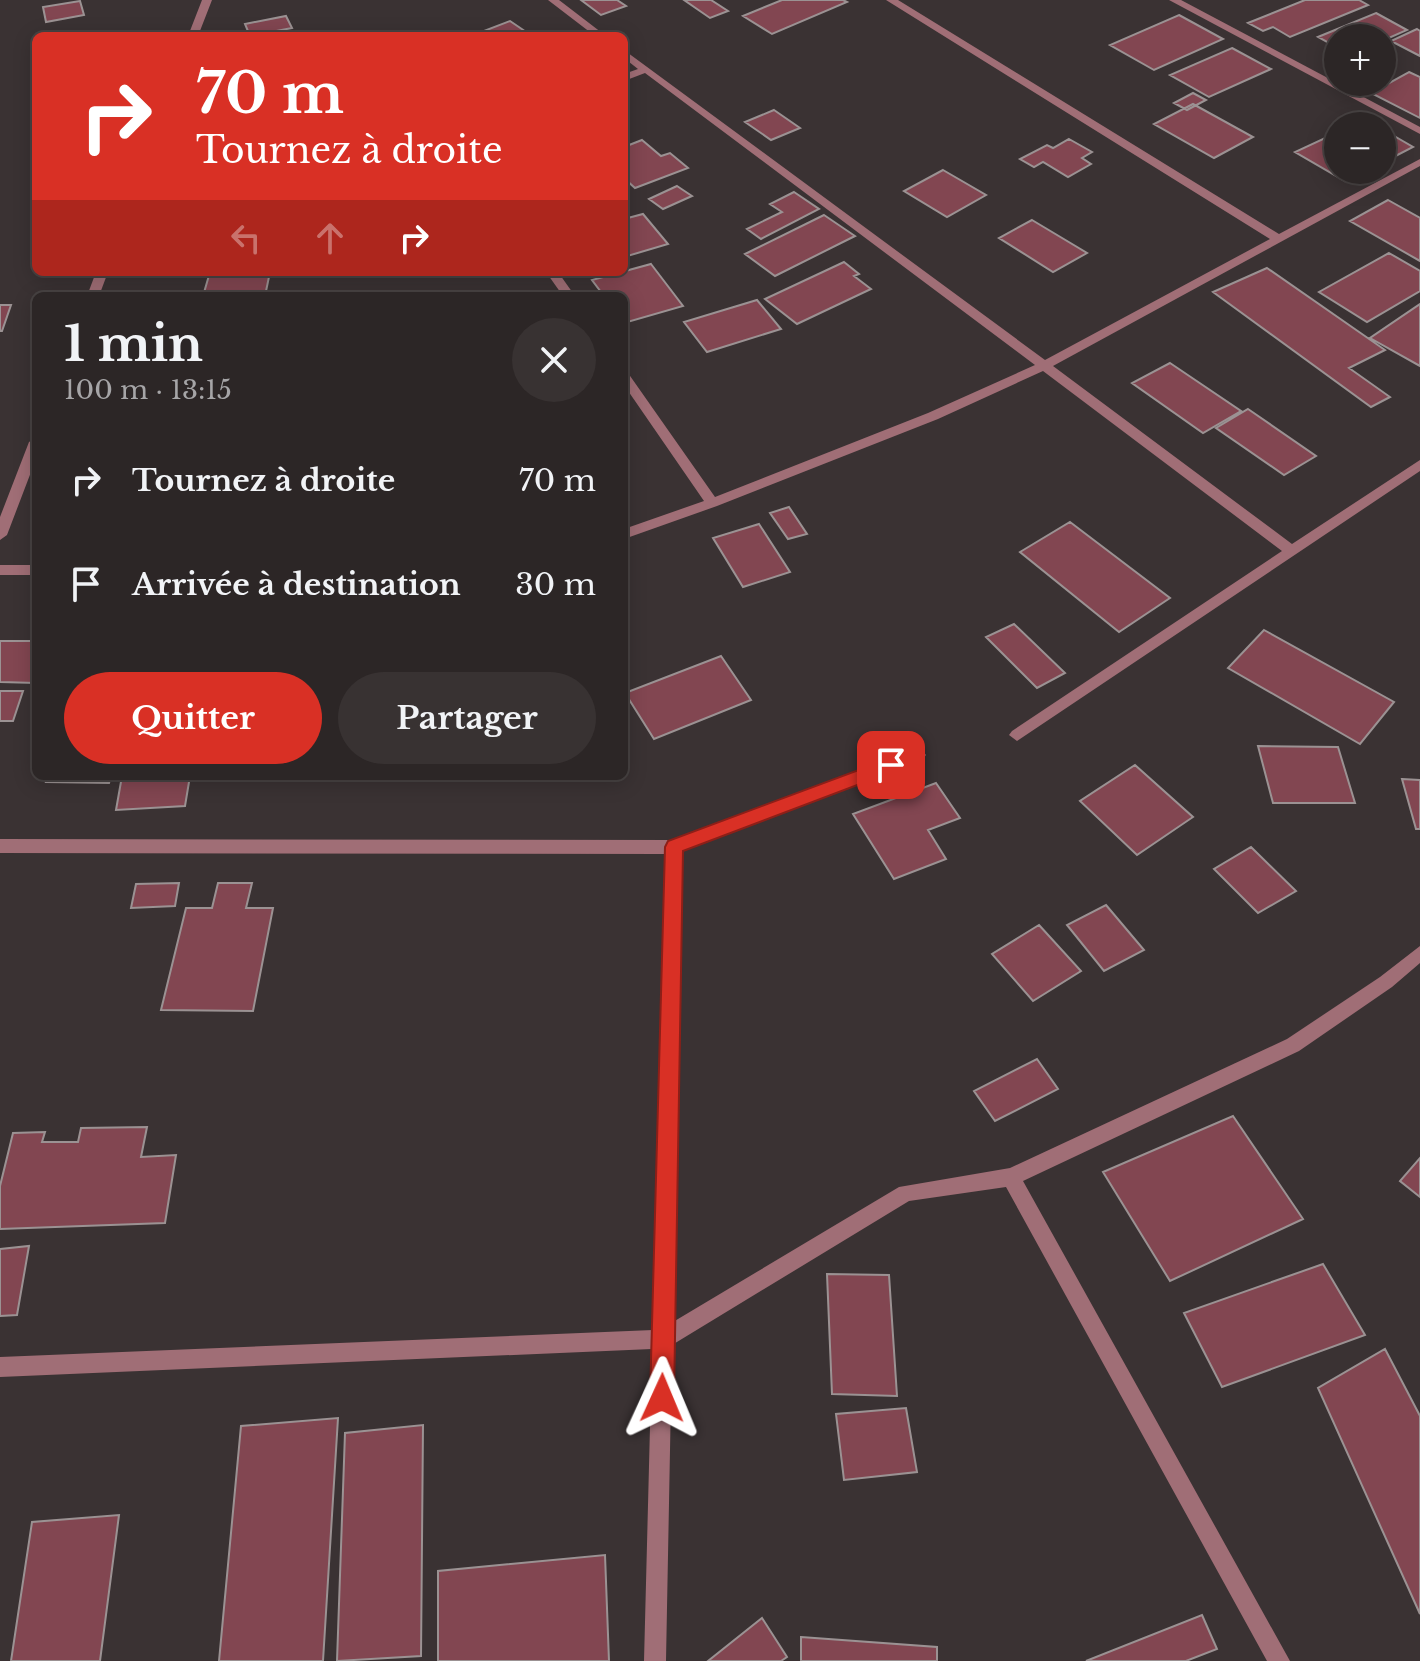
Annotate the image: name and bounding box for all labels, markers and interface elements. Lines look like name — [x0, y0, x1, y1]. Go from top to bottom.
map controls — [1324, 24, 1396, 184]
button: + — [1324, 24, 1396, 96]
text: 70 m — [196, 59, 344, 128]
icon: right — [64, 64, 168, 168]
button: − — [1324, 112, 1396, 184]
text: Tournez à droite — [196, 128, 503, 173]
icon: left — [224, 216, 268, 260]
icon: ahead — [308, 216, 352, 260]
icon: right — [392, 216, 436, 260]
text: 1 min — [64, 314, 203, 374]
button: close — [512, 318, 596, 402]
text: 100 m · 13:15 — [64, 374, 232, 406]
icon: right — [64, 458, 108, 502]
text: Tournez à droite — [132, 462, 395, 499]
text: 70 m — [519, 462, 596, 499]
icon: arrive — [64, 562, 108, 606]
text: Arrivée à destination — [132, 566, 461, 603]
text: 30 m — [515, 566, 596, 603]
button: Quitter — [64, 672, 322, 764]
button: Partager — [338, 672, 596, 764]
pin — [857, 731, 925, 799]
icon: arrive — [869, 743, 913, 787]
position arrow — [620, 1356, 704, 1440]

